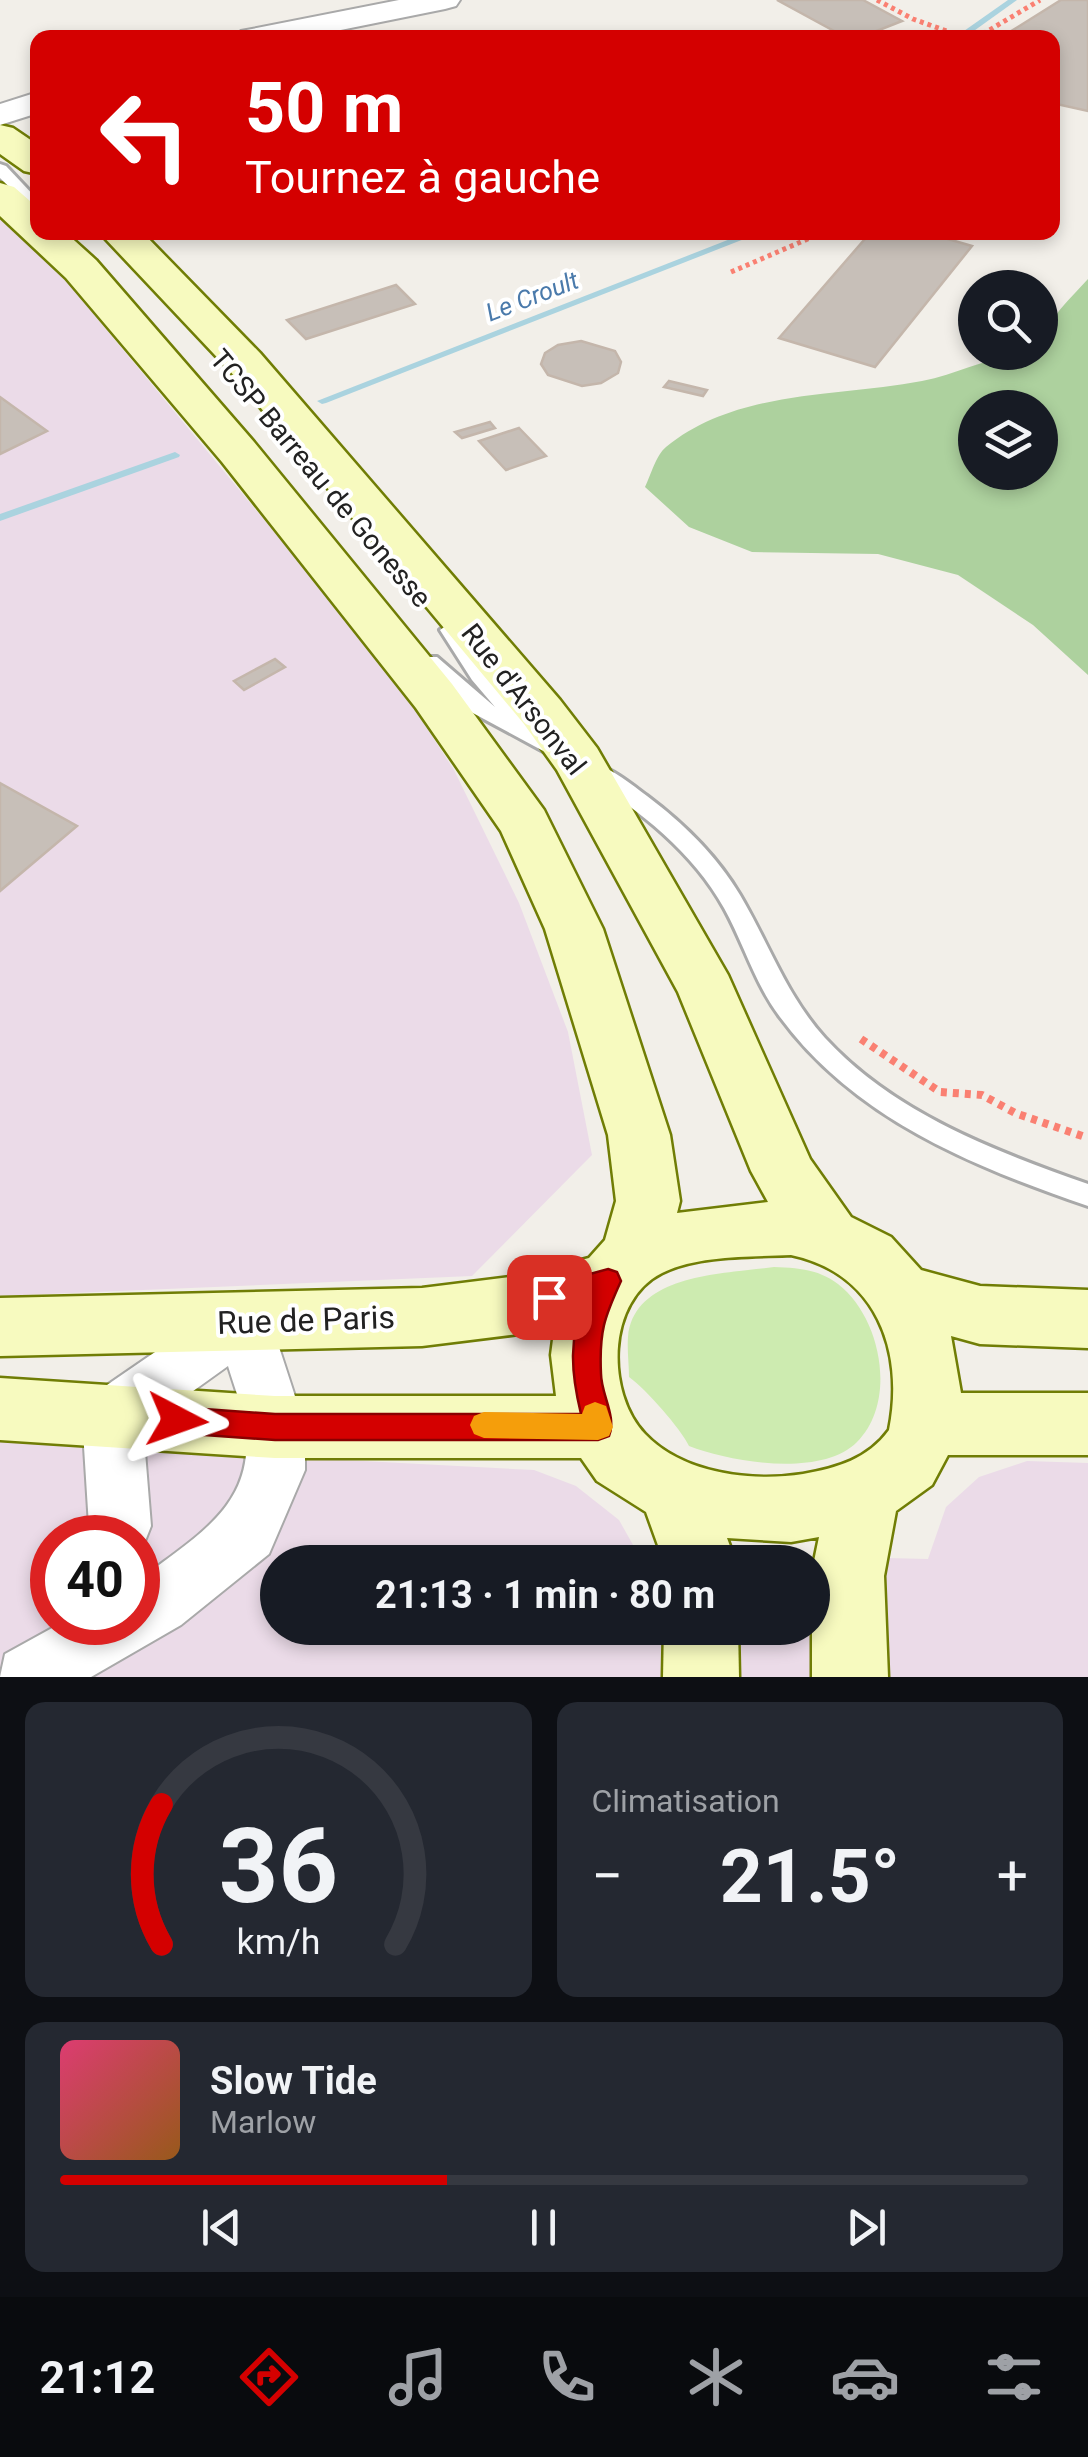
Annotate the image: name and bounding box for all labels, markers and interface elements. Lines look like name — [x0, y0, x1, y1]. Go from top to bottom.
text: 50 m — [245, 67, 403, 149]
icon: left — [80, 70, 210, 200]
text: Tournez à gauche — [245, 151, 600, 204]
water label: Le Croult — [482, 265, 584, 327]
map controls — [958, 270, 1058, 490]
button: search — [958, 270, 1058, 370]
street label: TCSP Barreau de Gonesse — [203, 343, 438, 614]
button: layers — [958, 390, 1058, 490]
street label: Rue d'Arsonval — [454, 617, 593, 781]
pin — [507, 1255, 592, 1340]
icon: arrive — [522, 1270, 577, 1325]
street label: Rue de Paris — [217, 1298, 395, 1342]
position arrow — [125, 1368, 229, 1472]
speed limit sign: 40 — [30, 1515, 160, 1645]
text: 21:13 · 1 min · 80 m — [375, 1573, 715, 1617]
text: Climatisation — [592, 1782, 780, 1820]
text: 36 — [219, 1806, 338, 1927]
text: 21.5° — [720, 1832, 900, 1920]
text: − — [592, 1844, 623, 1908]
text: + — [997, 1844, 1028, 1908]
text: km/h — [236, 1921, 320, 1963]
text: Slow Tide — [210, 2059, 377, 2103]
text: Marlow — [210, 2103, 316, 2141]
icon: previous — [194, 2200, 249, 2255]
icon: pause — [516, 2200, 571, 2255]
icon: next — [839, 2200, 894, 2255]
icon: directions — [234, 2342, 304, 2412]
icon: music — [383, 2342, 453, 2412]
icon: phone — [532, 2342, 602, 2412]
icon: climate — [681, 2342, 751, 2412]
icon: car — [830, 2342, 900, 2412]
icon: filters — [979, 2342, 1049, 2412]
text: 21:12 — [39, 2351, 155, 2404]

